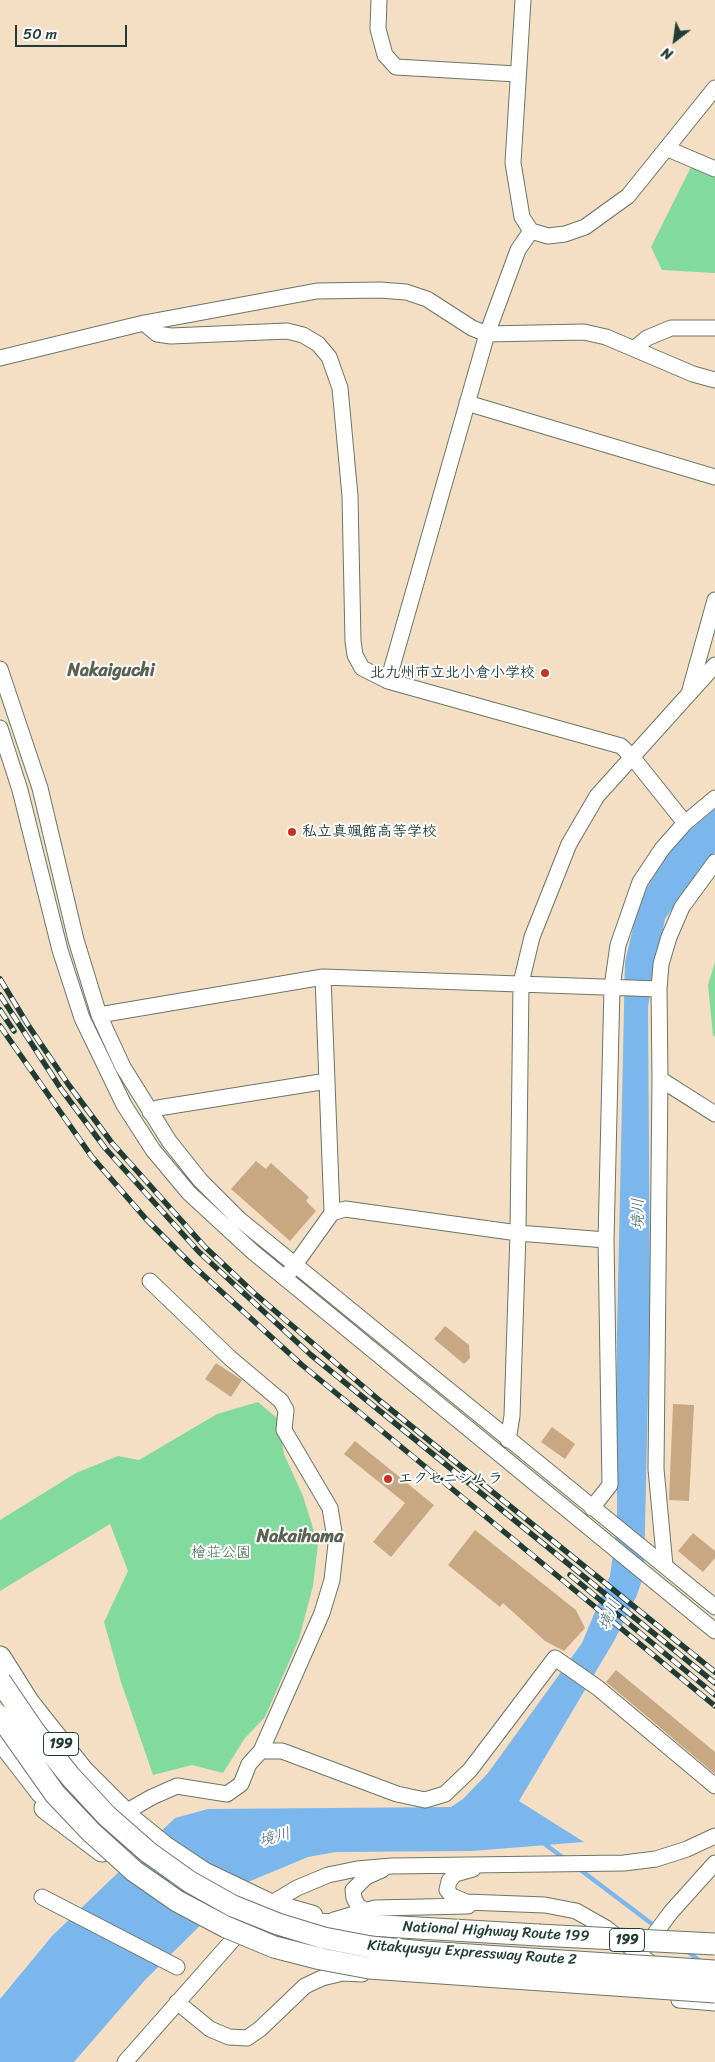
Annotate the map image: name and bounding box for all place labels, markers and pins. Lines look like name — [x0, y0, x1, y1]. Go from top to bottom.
place label: 北九州市立北小倉小学校 — [370, 664, 535, 682]
marker: 北九州市立北小倉小学校 — [539, 667, 551, 679]
place label: 私立真颯館高等学校 — [302, 823, 437, 841]
marker: 私立真颯館高等学校 — [286, 826, 298, 838]
place label: エクセニシムラ — [398, 1470, 503, 1488]
marker: エクセニシムラ — [382, 1473, 394, 1485]

